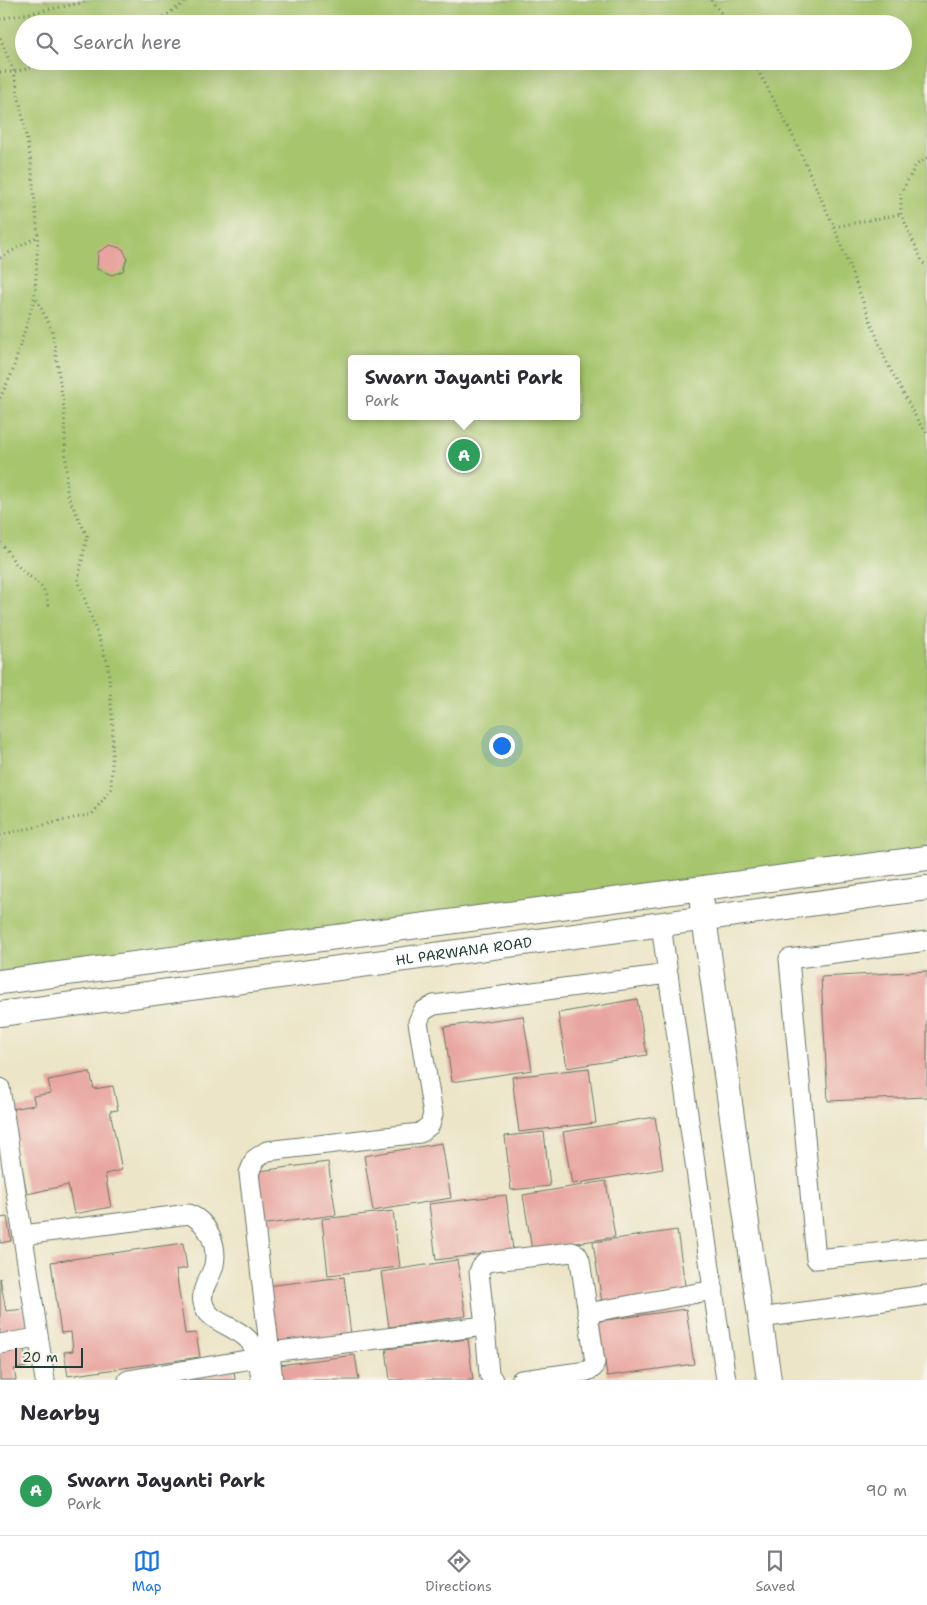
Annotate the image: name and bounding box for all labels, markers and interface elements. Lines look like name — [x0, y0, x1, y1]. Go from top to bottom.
search box — [15, 15, 912, 70]
icon: search — [33, 29, 61, 57]
text: Search here — [73, 30, 182, 55]
popup — [348, 355, 580, 420]
text: Swarn Jayanti Park — [365, 365, 563, 390]
text: Park — [365, 390, 399, 411]
pin: A — [448, 436, 480, 474]
your location — [489, 733, 515, 759]
street label: HL PARWANA ROAD — [394, 933, 533, 969]
scale bar — [15, 1345, 82, 1368]
text: 20 m — [22, 1348, 58, 1366]
text: Nearby — [20, 1399, 100, 1427]
text: Swarn Jayanti Park — [67, 1468, 265, 1493]
text: A — [30, 1480, 42, 1501]
text: 90 m — [866, 1480, 907, 1501]
text: Park — [67, 1493, 101, 1514]
tab: Map — [132, 1547, 162, 1595]
tab: Directions — [425, 1547, 492, 1595]
tab: Saved — [756, 1547, 795, 1595]

